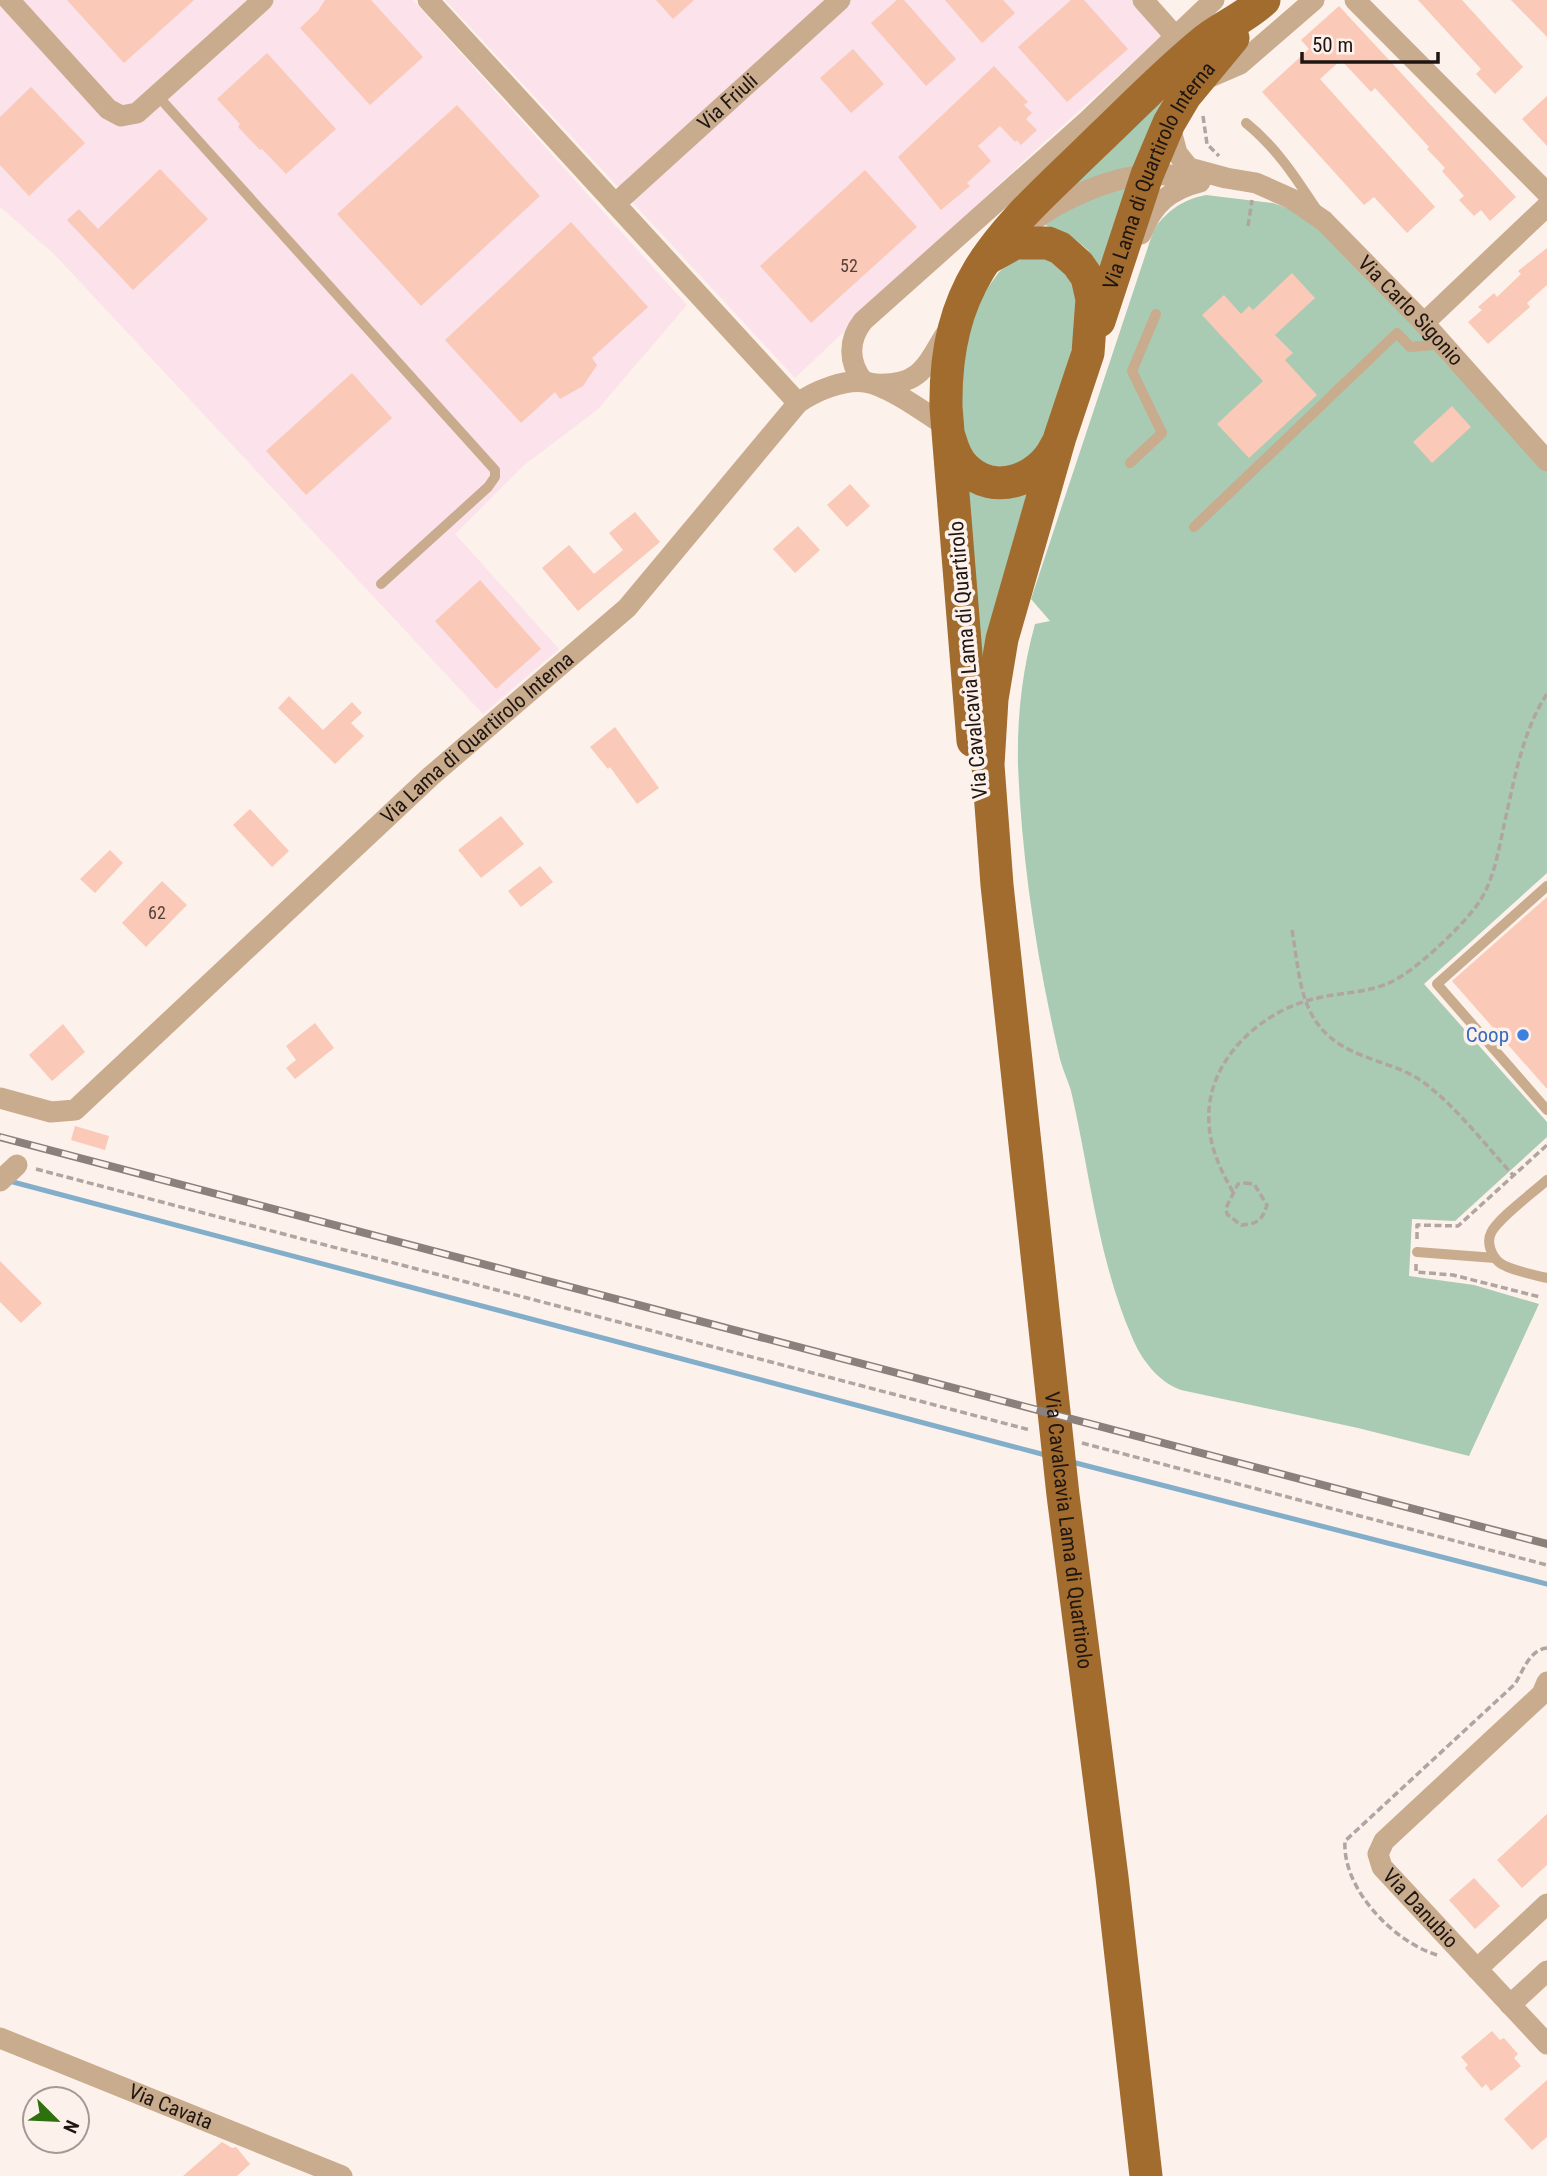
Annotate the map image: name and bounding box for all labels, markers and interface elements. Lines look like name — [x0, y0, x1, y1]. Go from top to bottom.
scale bar — [1302, 21, 1438, 65]
text: 50 m — [1312, 33, 1353, 57]
street label: Via Lama di Quartirolo Interna — [1098, 57, 1220, 293]
street label: Via Friuli — [693, 69, 762, 135]
street label: Via Carlo Sigonio — [1353, 251, 1468, 371]
house number: 52 — [840, 255, 858, 276]
street label: Via Cavalcavia Lama di Quartirolo — [944, 520, 992, 800]
street label: Via Lama di Quartirolo Interna — [376, 647, 579, 829]
house number: 62 — [148, 902, 166, 923]
place label: Coop — [1466, 1023, 1509, 1047]
marker: Coop — [1515, 1027, 1531, 1043]
street label: Via Cavalcavia Lama di Quartirolo — [1040, 1390, 1097, 1670]
street label: Via Danubio — [1378, 1864, 1463, 1953]
street label: Via Cavata — [125, 2079, 216, 2135]
north arrow — [21, 2085, 91, 2155]
text: N — [58, 2117, 84, 2137]

